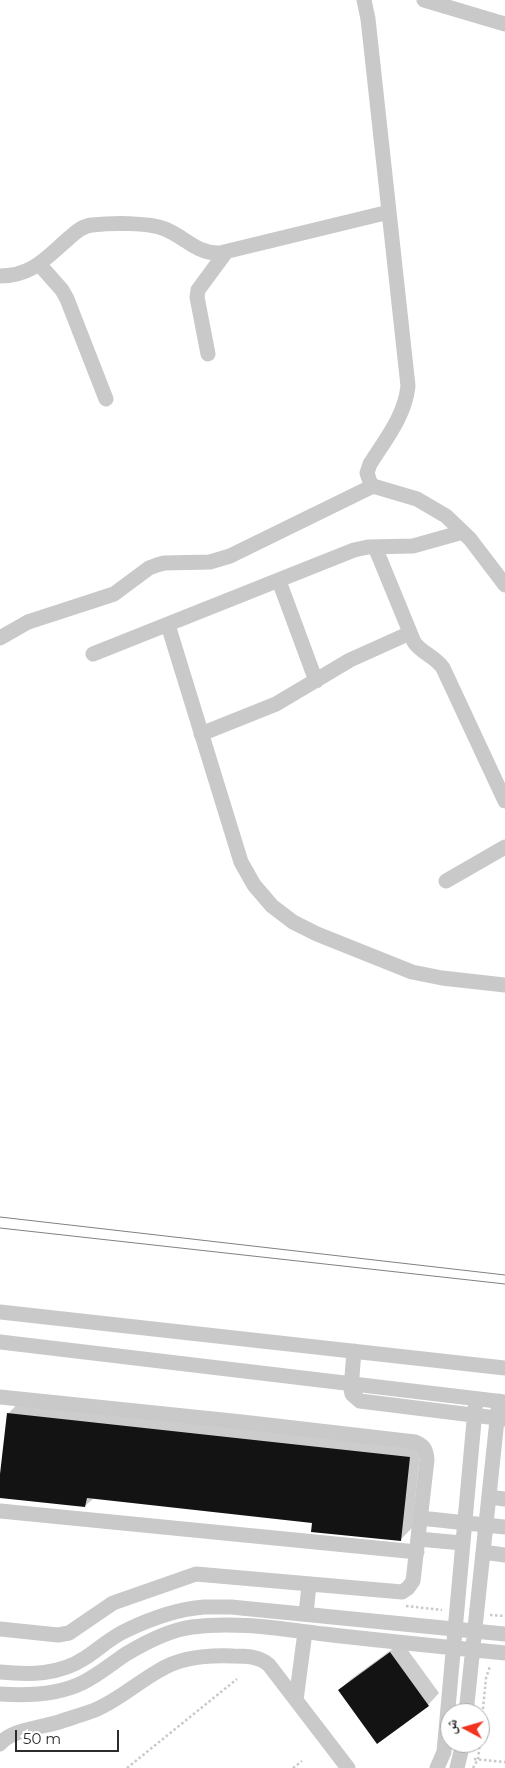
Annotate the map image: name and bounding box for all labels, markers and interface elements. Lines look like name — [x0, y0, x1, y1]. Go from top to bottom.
north arrow — [440, 1703, 490, 1753]
text: ش — [441, 1718, 461, 1735]
scale bar — [18, 1720, 121, 1752]
text: 50 m — [23, 1729, 61, 1748]

